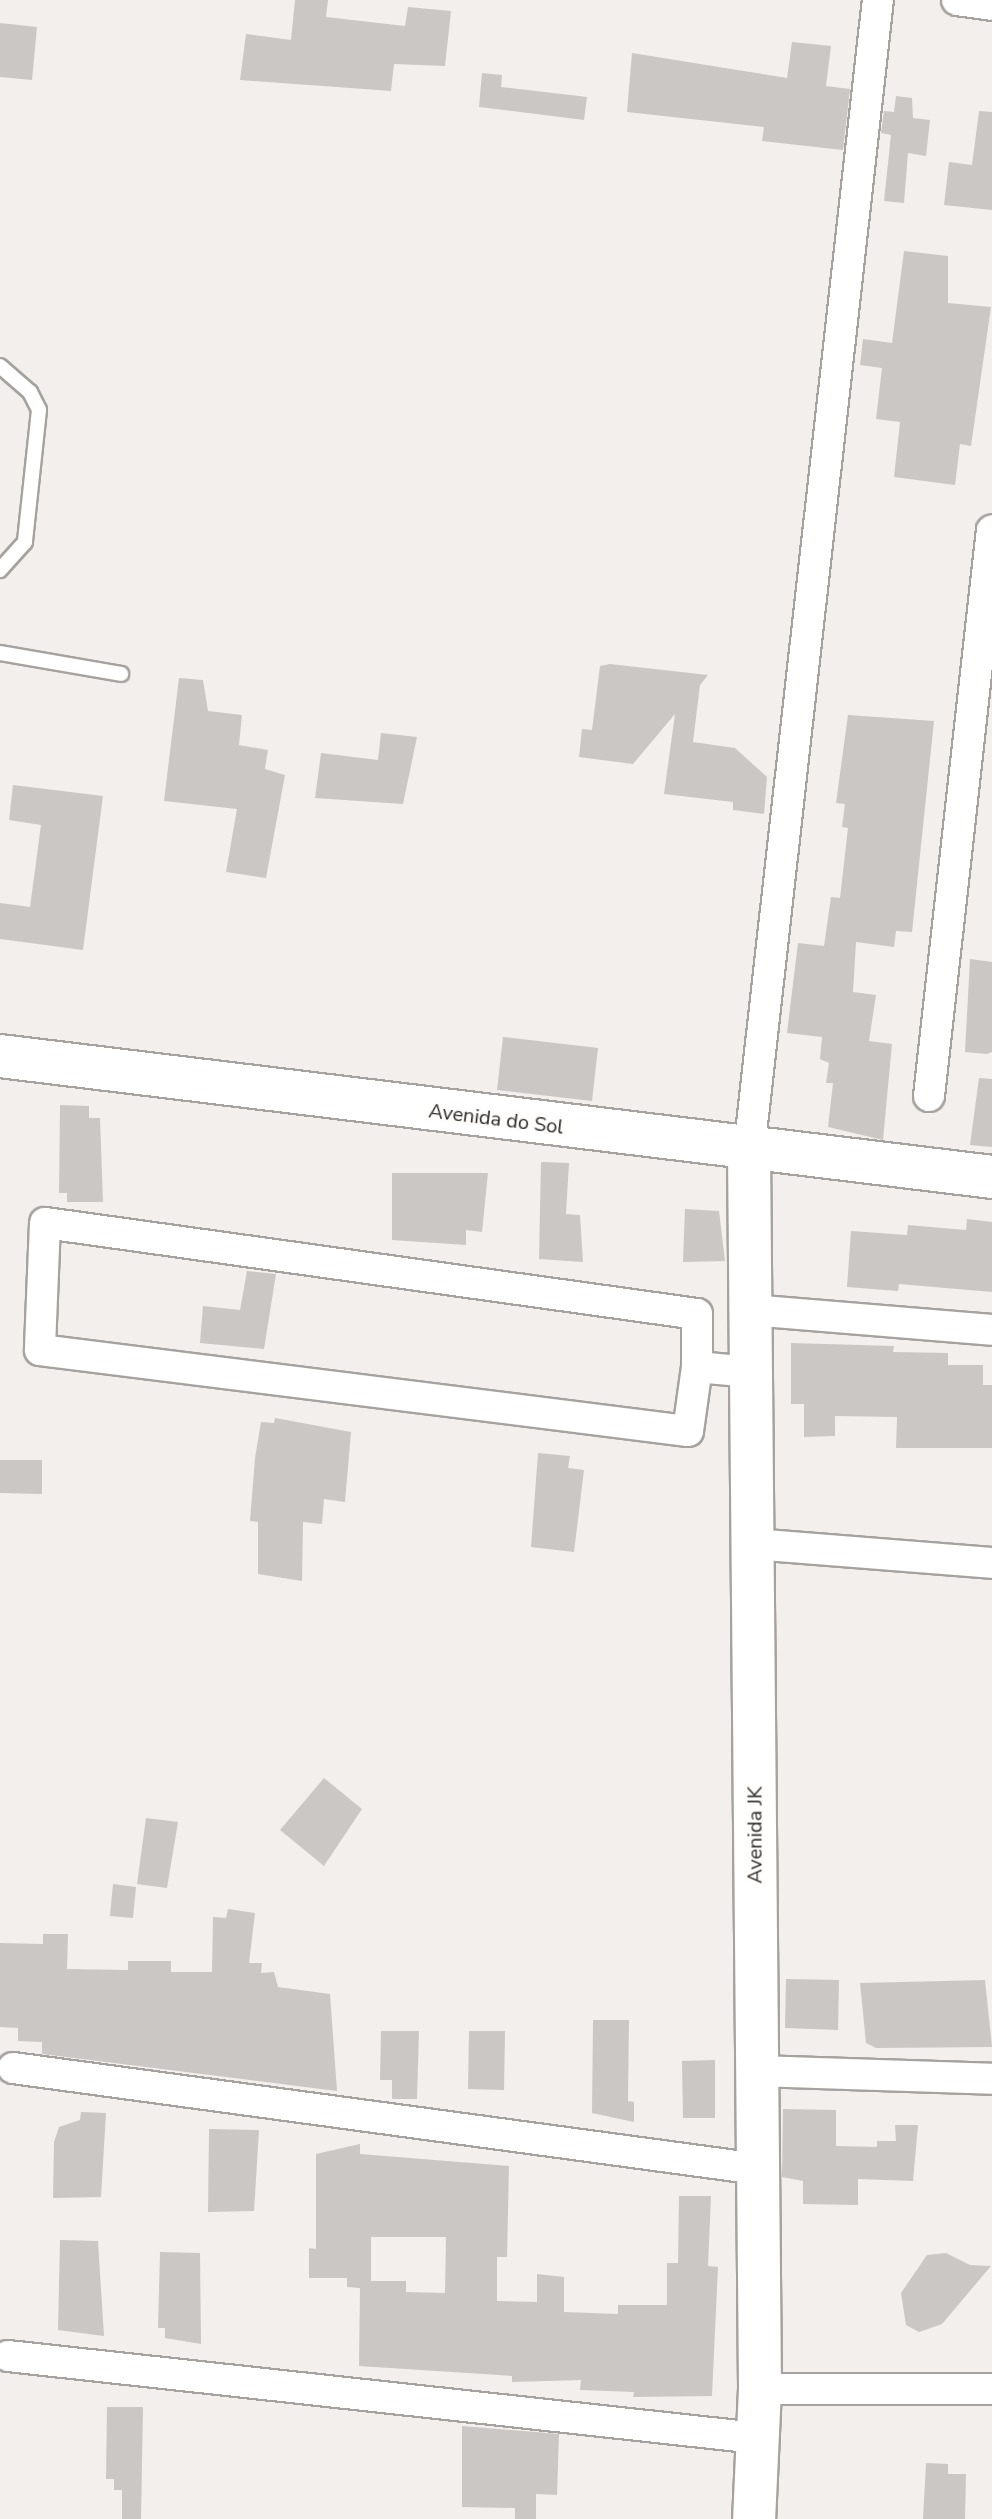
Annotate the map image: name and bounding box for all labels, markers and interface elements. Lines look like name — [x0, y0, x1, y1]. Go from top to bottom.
street label: Avenida do Sol — [427, 1099, 565, 1139]
street label: Avenida JK — [743, 1786, 767, 1884]

